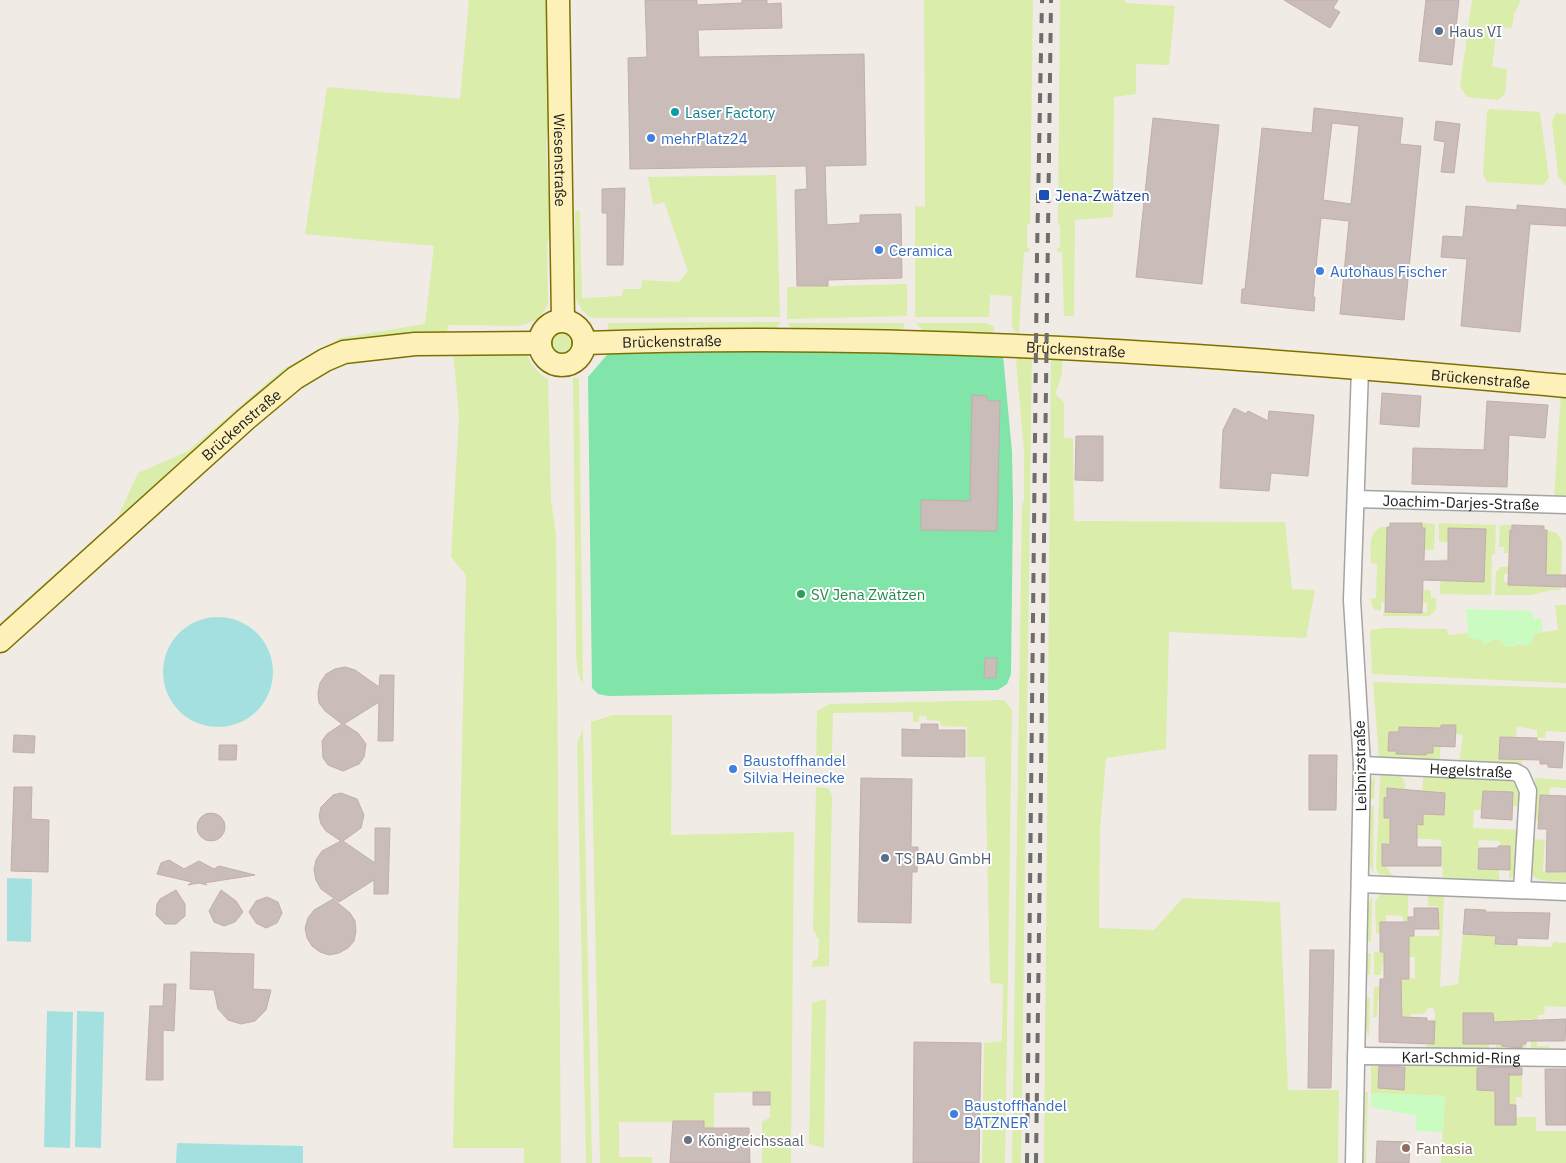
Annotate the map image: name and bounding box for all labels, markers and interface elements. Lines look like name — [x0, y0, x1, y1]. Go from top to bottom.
place label: Haus VI — [1449, 22, 1502, 41]
marker: Haus VI — [1433, 25, 1445, 37]
place label: Laser Factory — [685, 103, 776, 122]
marker: Laser Factory — [669, 106, 681, 118]
street label: Wiesenstraße — [550, 113, 571, 207]
place label: mehrPlatz24 — [661, 129, 748, 148]
marker: mehrPlatz24 — [645, 132, 657, 144]
place label: Jena-Zwätzen — [1055, 186, 1150, 205]
marker: Jena-Zwätzen — [1037, 188, 1051, 202]
place label: Ceramica — [889, 241, 952, 260]
marker: Ceramica — [873, 244, 885, 256]
place label: Autohaus Fischer — [1330, 262, 1447, 281]
marker: Autohaus Fischer — [1314, 265, 1326, 277]
street label: Brückenstraße — [622, 331, 722, 351]
street label: Brückenstraße — [1026, 337, 1126, 361]
street label: Brückenstraße — [1430, 364, 1531, 392]
street label: Brückenstraße — [197, 384, 285, 464]
street label: Joachim-Darjes-Straße — [1382, 490, 1540, 514]
place label: SV Jena Zwätzen — [811, 585, 925, 604]
marker: SV Jena Zwätzen — [795, 588, 807, 600]
street label: Leibnizstraße — [1350, 720, 1370, 812]
place label: Baustoffhandel Silvia Heinecke — [743, 751, 846, 787]
street label: Hegelstraße — [1429, 759, 1513, 781]
marker: Baustoffhandel Silvia Heinecke — [727, 763, 739, 775]
place label: TS BAU GmbH — [895, 849, 991, 868]
marker: TS BAU GmbH — [879, 852, 891, 864]
street label: Karl-Schmid-Ring — [1402, 1047, 1520, 1067]
place label: Baustoffhandel BATZNER — [964, 1096, 1067, 1132]
marker: Baustoffhandel BATZNER — [948, 1108, 960, 1120]
place label: Königreichssaal — [698, 1131, 804, 1150]
marker: Königreichssaal — [682, 1134, 694, 1146]
place label: Fantasia — [1416, 1139, 1473, 1158]
marker: Fantasia — [1400, 1142, 1412, 1154]

